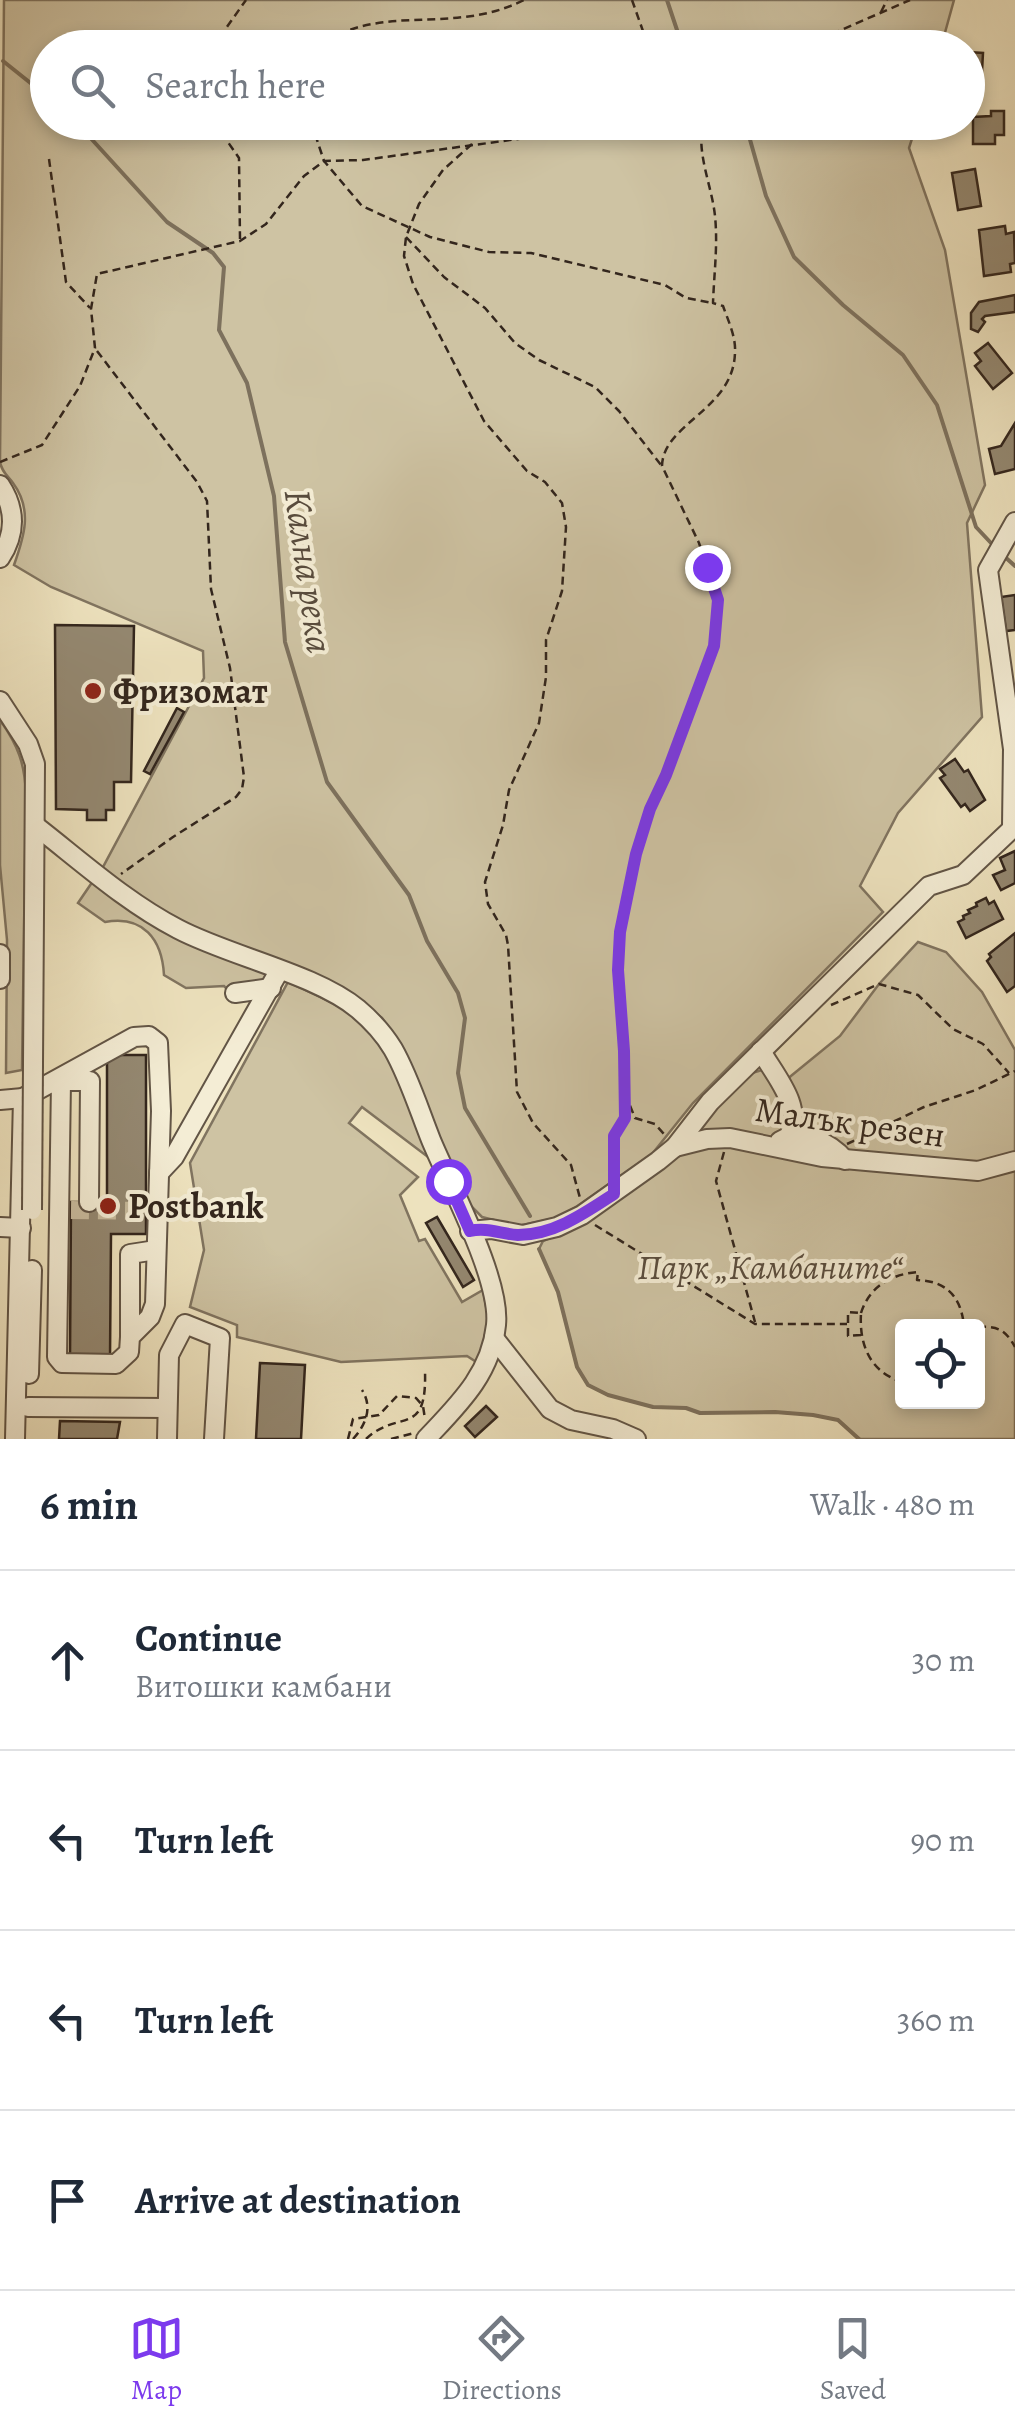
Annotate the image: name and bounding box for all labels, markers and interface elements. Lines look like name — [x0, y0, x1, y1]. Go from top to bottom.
search box — [30, 30, 985, 140]
icon: search — [65, 58, 120, 113]
text: Search here — [145, 59, 326, 111]
water label: Кална река — [272, 485, 346, 657]
route end — [685, 545, 731, 591]
place label: Фризомат — [113, 667, 268, 715]
marker: Фризомат — [82, 680, 104, 702]
street label: Малък резен — [752, 1085, 948, 1159]
route start — [426, 1159, 472, 1205]
place label: Postbank — [128, 1182, 264, 1230]
marker: Postbank — [97, 1195, 119, 1217]
park label: Парк „Камбаните“ — [637, 1243, 904, 1291]
map controls — [895, 1319, 985, 1409]
button: locate — [895, 1319, 985, 1409]
text: 6 min — [40, 1476, 138, 1533]
text: Walk · 480 m — [810, 1482, 975, 1526]
text: Continue — [135, 1612, 282, 1664]
icon: ahead — [40, 1633, 95, 1688]
text: 30 m — [912, 1638, 975, 1682]
text: Витошки камбани — [135, 1664, 392, 1708]
icon: left — [40, 1813, 95, 1868]
text: Turn left — [135, 1814, 274, 1866]
text: 90 m — [910, 1818, 975, 1862]
icon: left — [40, 1993, 95, 2048]
text: Turn left — [135, 1994, 274, 2046]
text: 360 m — [897, 1998, 975, 2042]
icon: arrive — [40, 2173, 95, 2228]
text: Arrive at destination — [135, 2174, 461, 2226]
tab: Map — [129, 2311, 184, 2409]
tab: Directions — [442, 2311, 562, 2409]
tab: Saved — [820, 2311, 886, 2409]

